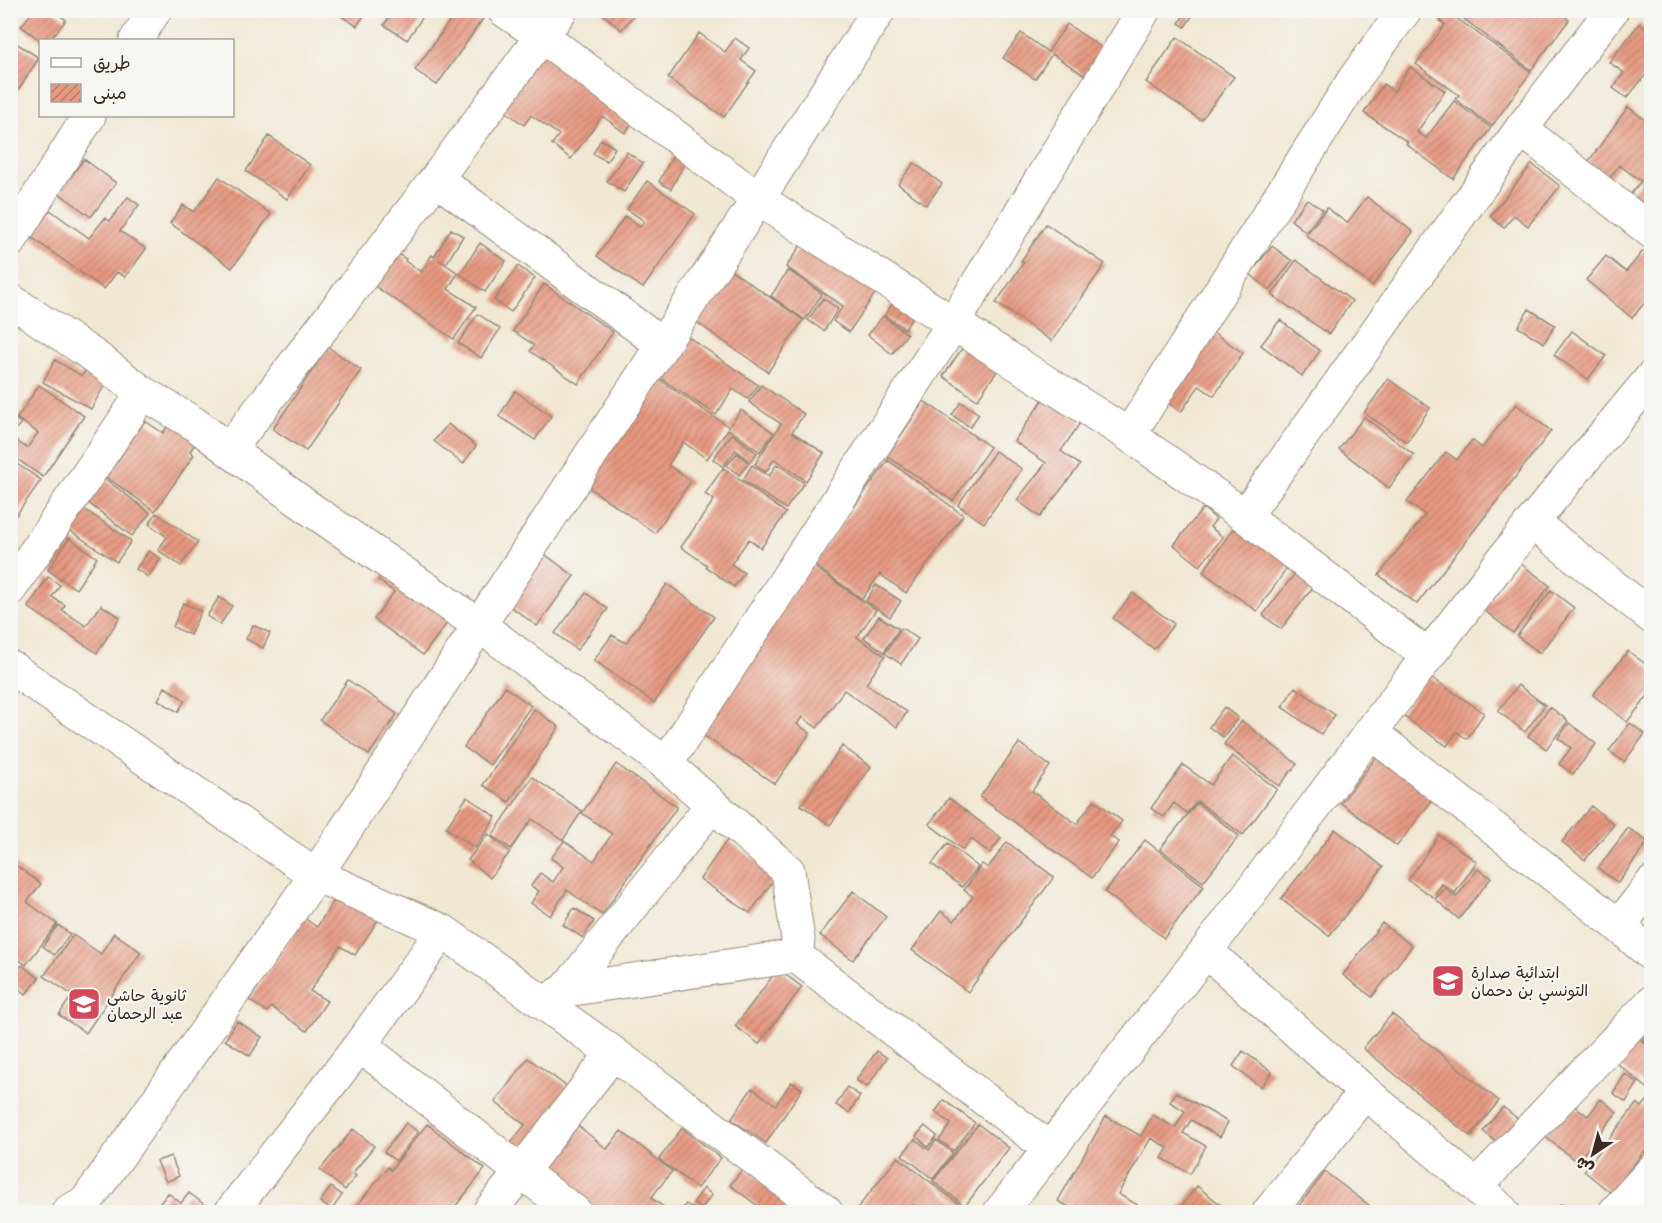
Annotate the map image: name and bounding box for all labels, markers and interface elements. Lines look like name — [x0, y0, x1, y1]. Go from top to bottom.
legend — [39, 39, 234, 117]
text: طريق — [93, 48, 131, 75]
text: مبنى — [93, 78, 127, 105]
place label: ابتدائية صدارة التونسي بن دحمان — [1471, 959, 1588, 1005]
school or university icon: ابتدائية صدارة التونسي بن دحمان — [1430, 963, 1466, 999]
place label: ثانوية حاشي عبد الرحمان — [107, 982, 187, 1024]
school or university icon: ثانوية حاشي عبد الرحمان — [66, 986, 102, 1022]
north arrow — [1563, 1124, 1623, 1184]
text: ش — [1569, 1152, 1598, 1182]

